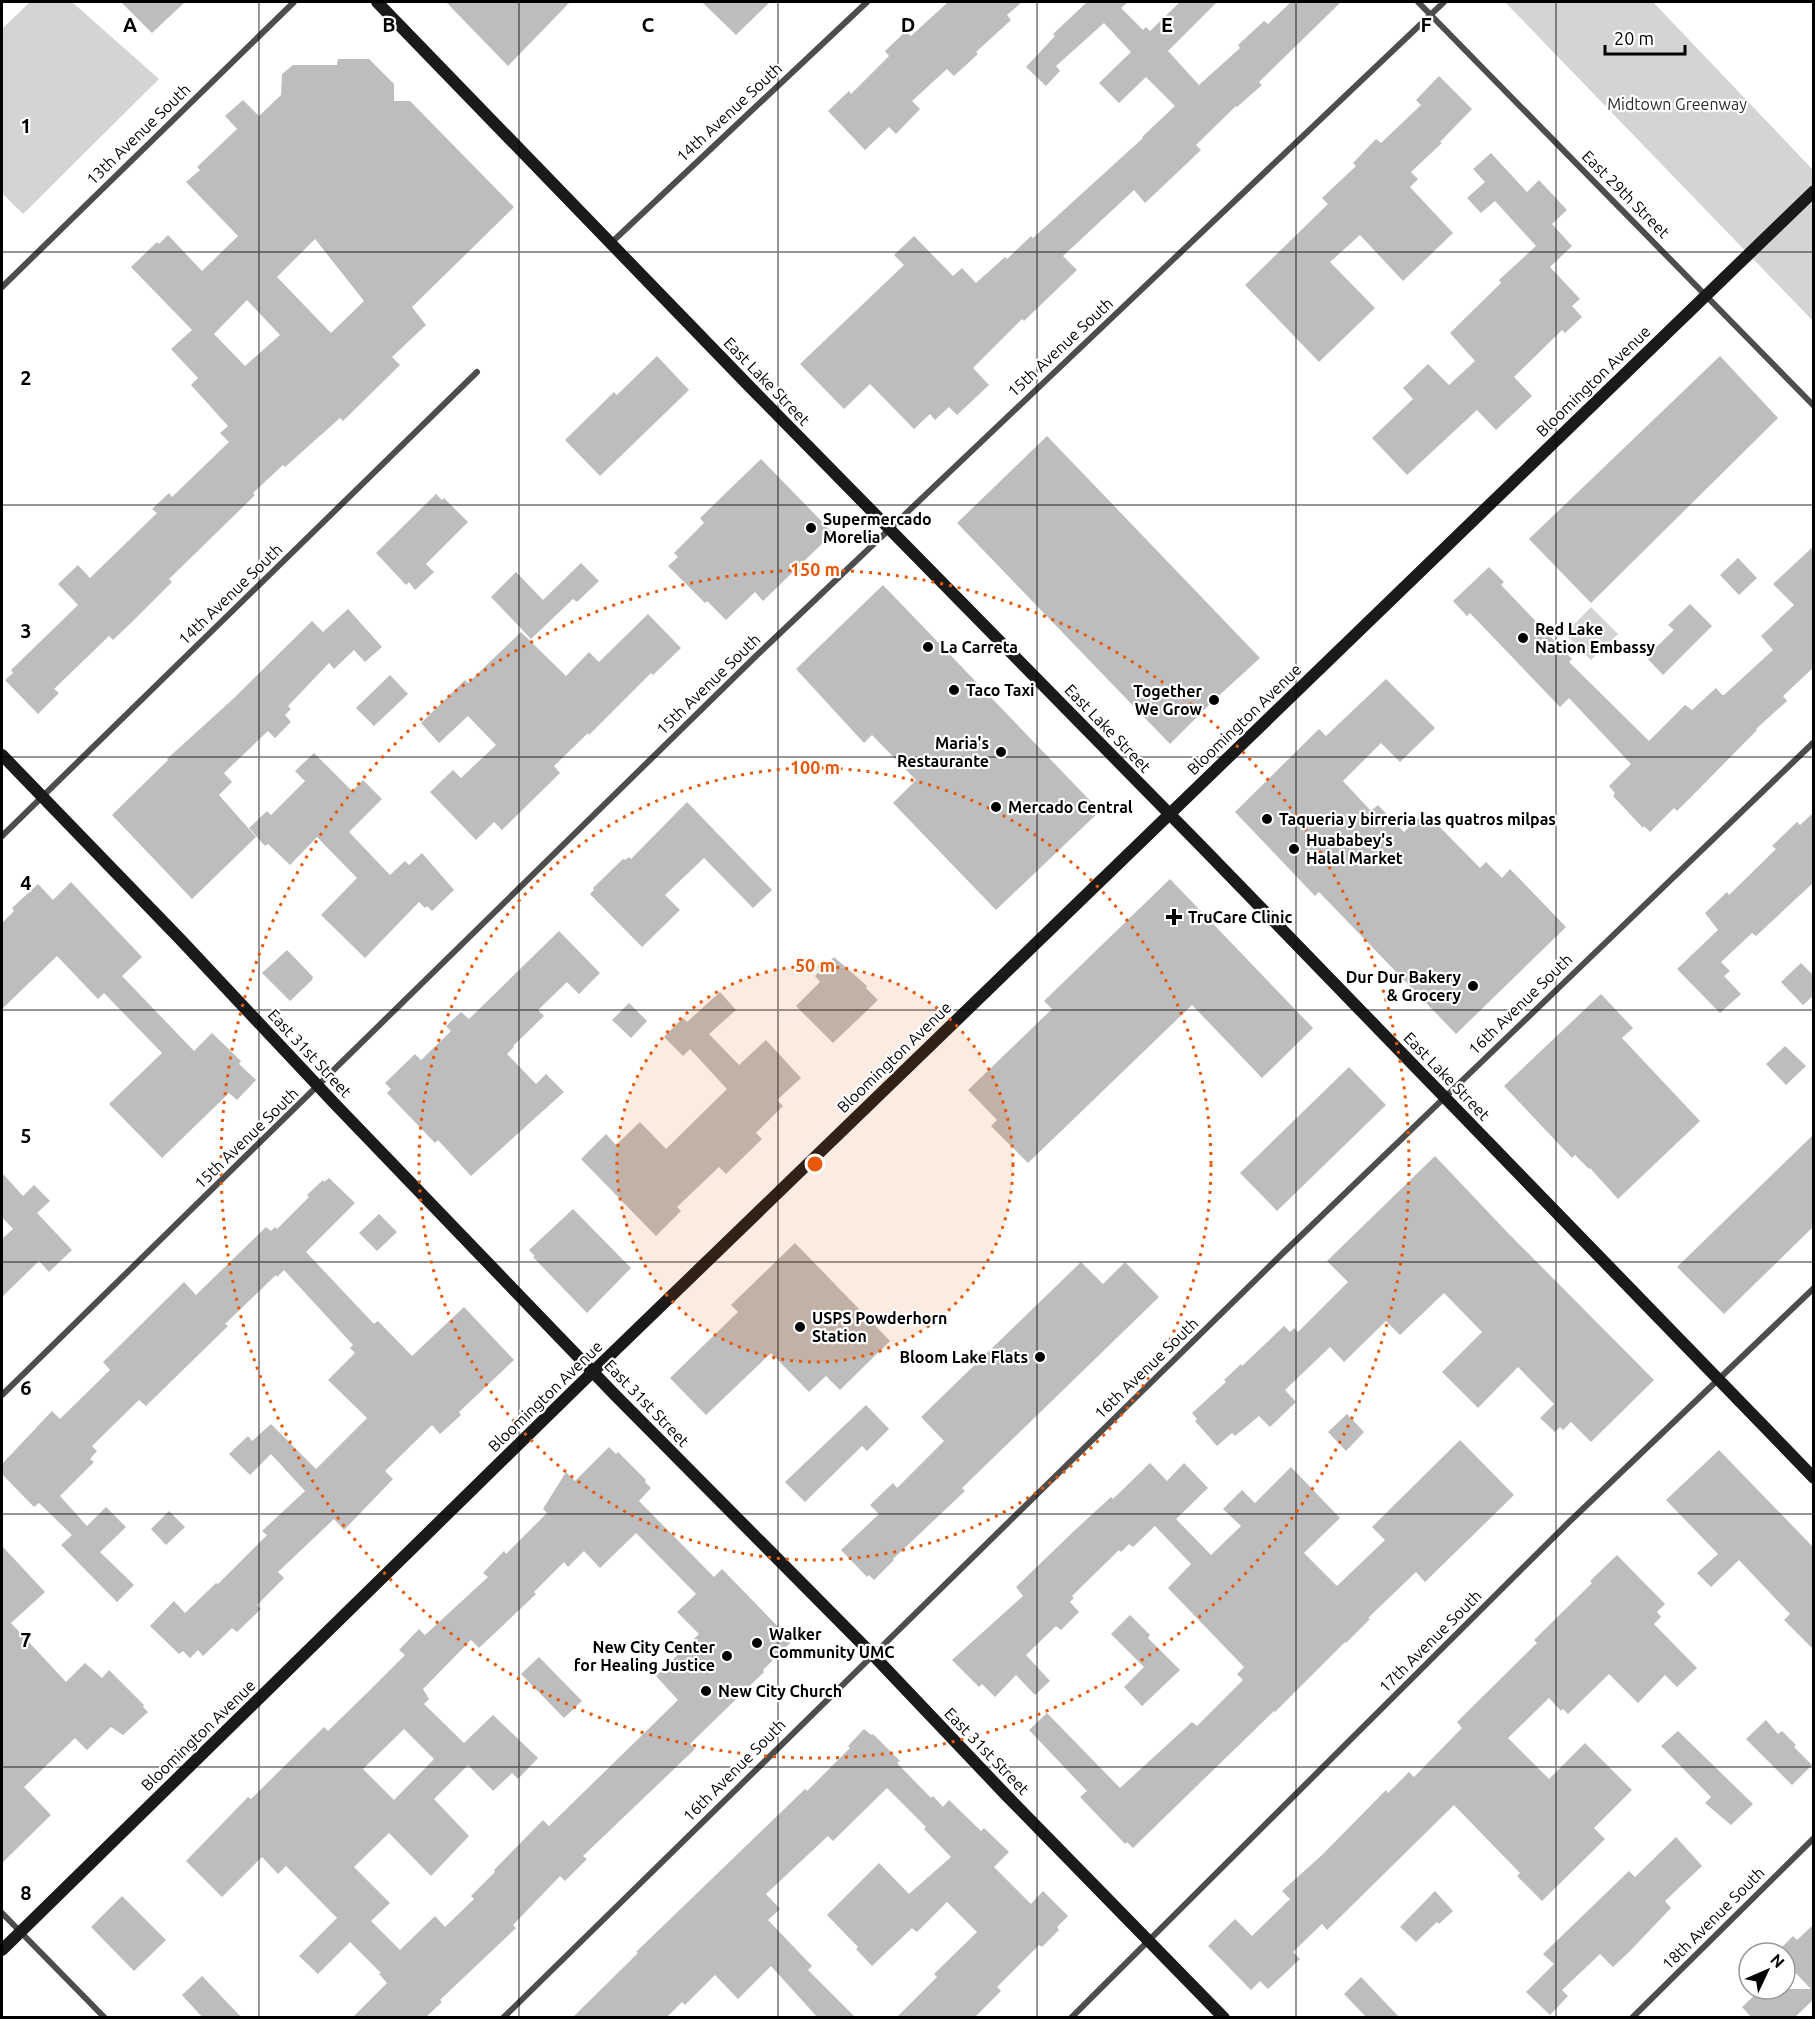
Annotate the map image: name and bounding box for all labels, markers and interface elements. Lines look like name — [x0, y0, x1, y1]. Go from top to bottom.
text: A — [123, 13, 137, 36]
text: B — [382, 13, 396, 36]
text: C — [642, 13, 655, 36]
text: D — [901, 13, 915, 36]
text: E — [1161, 13, 1173, 36]
text: F — [1420, 13, 1432, 36]
scale bar — [1605, 18, 1684, 56]
text: 20 m — [1614, 28, 1654, 48]
street label: 14th Avenue South — [673, 59, 785, 165]
street label: 13th Avenue South — [82, 80, 194, 188]
park label: Midtown Greenway — [1607, 95, 1747, 113]
text: 1 — [20, 114, 32, 137]
street label: East 29th Street — [1579, 147, 1674, 242]
street label: 15th Avenue South — [1004, 294, 1116, 400]
street label: Bloomington Avenue — [1532, 322, 1654, 440]
street label: East Lake Street — [720, 333, 814, 429]
text: 2 — [20, 366, 32, 389]
place label: Supermercado Morelia — [823, 510, 932, 546]
marker: Supermercado Morelia — [804, 521, 818, 535]
street label: 14th Avenue South — [174, 540, 286, 648]
text: 150 m — [790, 559, 840, 579]
text: 3 — [20, 619, 32, 642]
place label: Red Lake Nation Embassy — [1535, 620, 1655, 656]
street label: 15th Avenue South — [652, 630, 764, 738]
marker: Red Lake Nation Embassy — [1516, 631, 1530, 645]
place label: La Carreta — [940, 638, 1018, 656]
marker: La Carreta — [921, 640, 935, 654]
street label: Bloomington Avenue — [1183, 660, 1305, 778]
street label: East Lake Street — [1061, 680, 1155, 776]
place label: Taco Taxi — [966, 681, 1035, 699]
place label: Together We Grow — [1133, 682, 1202, 718]
marker: Taco Taxi — [947, 683, 961, 697]
marker: Together We Grow — [1207, 693, 1221, 707]
place label: Maria's Restaurante — [897, 734, 989, 770]
marker: Maria's Restaurante — [994, 745, 1008, 759]
text: 100 m — [790, 757, 840, 777]
place label: Mercado Central — [1008, 798, 1133, 816]
marker: Mercado Central — [989, 800, 1003, 814]
place label: Taqueria y birreria las quatros milpas — [1279, 810, 1556, 828]
marker: Taqueria y birreria las quatros milpas — [1260, 812, 1274, 826]
place label: Huababey's Halal Market — [1306, 831, 1403, 867]
marker: Huababey's Halal Market — [1287, 842, 1301, 856]
text: 4 — [20, 871, 32, 894]
marker: TruCare Clinic — [1165, 908, 1183, 926]
place label: TruCare Clinic — [1188, 908, 1292, 926]
street label: 16th Avenue South — [1464, 950, 1576, 1058]
text: 50 m — [795, 955, 835, 975]
place label: Dur Dur Bakery & Grocery — [1346, 968, 1462, 1004]
marker: Dur Dur Bakery & Grocery — [1466, 979, 1480, 993]
street label: Bloomington Avenue — [833, 998, 955, 1116]
street label: East 31st Street — [265, 1005, 356, 1101]
street label: East Lake Street — [1400, 1028, 1494, 1124]
street label: 15th Avenue South — [190, 1084, 302, 1192]
text: 5 — [20, 1124, 32, 1147]
centre of rings — [805, 1154, 825, 1174]
place label: USPS Powderhorn Station — [812, 1309, 947, 1345]
street label: 16th Avenue South — [1090, 1314, 1202, 1422]
marker: USPS Powderhorn Station — [793, 1320, 807, 1334]
street label: Bloomington Avenue — [484, 1337, 606, 1455]
place label: Bloom Lake Flats — [899, 1348, 1028, 1366]
marker: Bloom Lake Flats — [1033, 1350, 1047, 1364]
street label: East 31st Street — [601, 1356, 693, 1451]
text: 6 — [20, 1376, 32, 1399]
street label: 17th Avenue South — [1375, 1586, 1485, 1696]
place label: Walker Community UMC — [769, 1625, 894, 1661]
text: 7 — [20, 1628, 32, 1651]
marker: Walker Community UMC — [750, 1636, 764, 1650]
place label: New City Center for Healing Justice — [574, 1638, 715, 1674]
marker: New City Center for Healing Justice — [720, 1649, 734, 1663]
street label: Bloomington Avenue — [137, 1676, 259, 1794]
place label: New City Church — [718, 1682, 842, 1700]
marker: New City Church — [699, 1684, 713, 1698]
street label: East 31st Street — [941, 1704, 1033, 1799]
street label: 16th Avenue South — [679, 1715, 789, 1825]
street label: 18th Avenue South — [1658, 1863, 1768, 1973]
text: 8 — [20, 1881, 32, 1904]
north arrow — [1737, 1941, 1797, 2001]
text: N — [1767, 1950, 1788, 1971]

